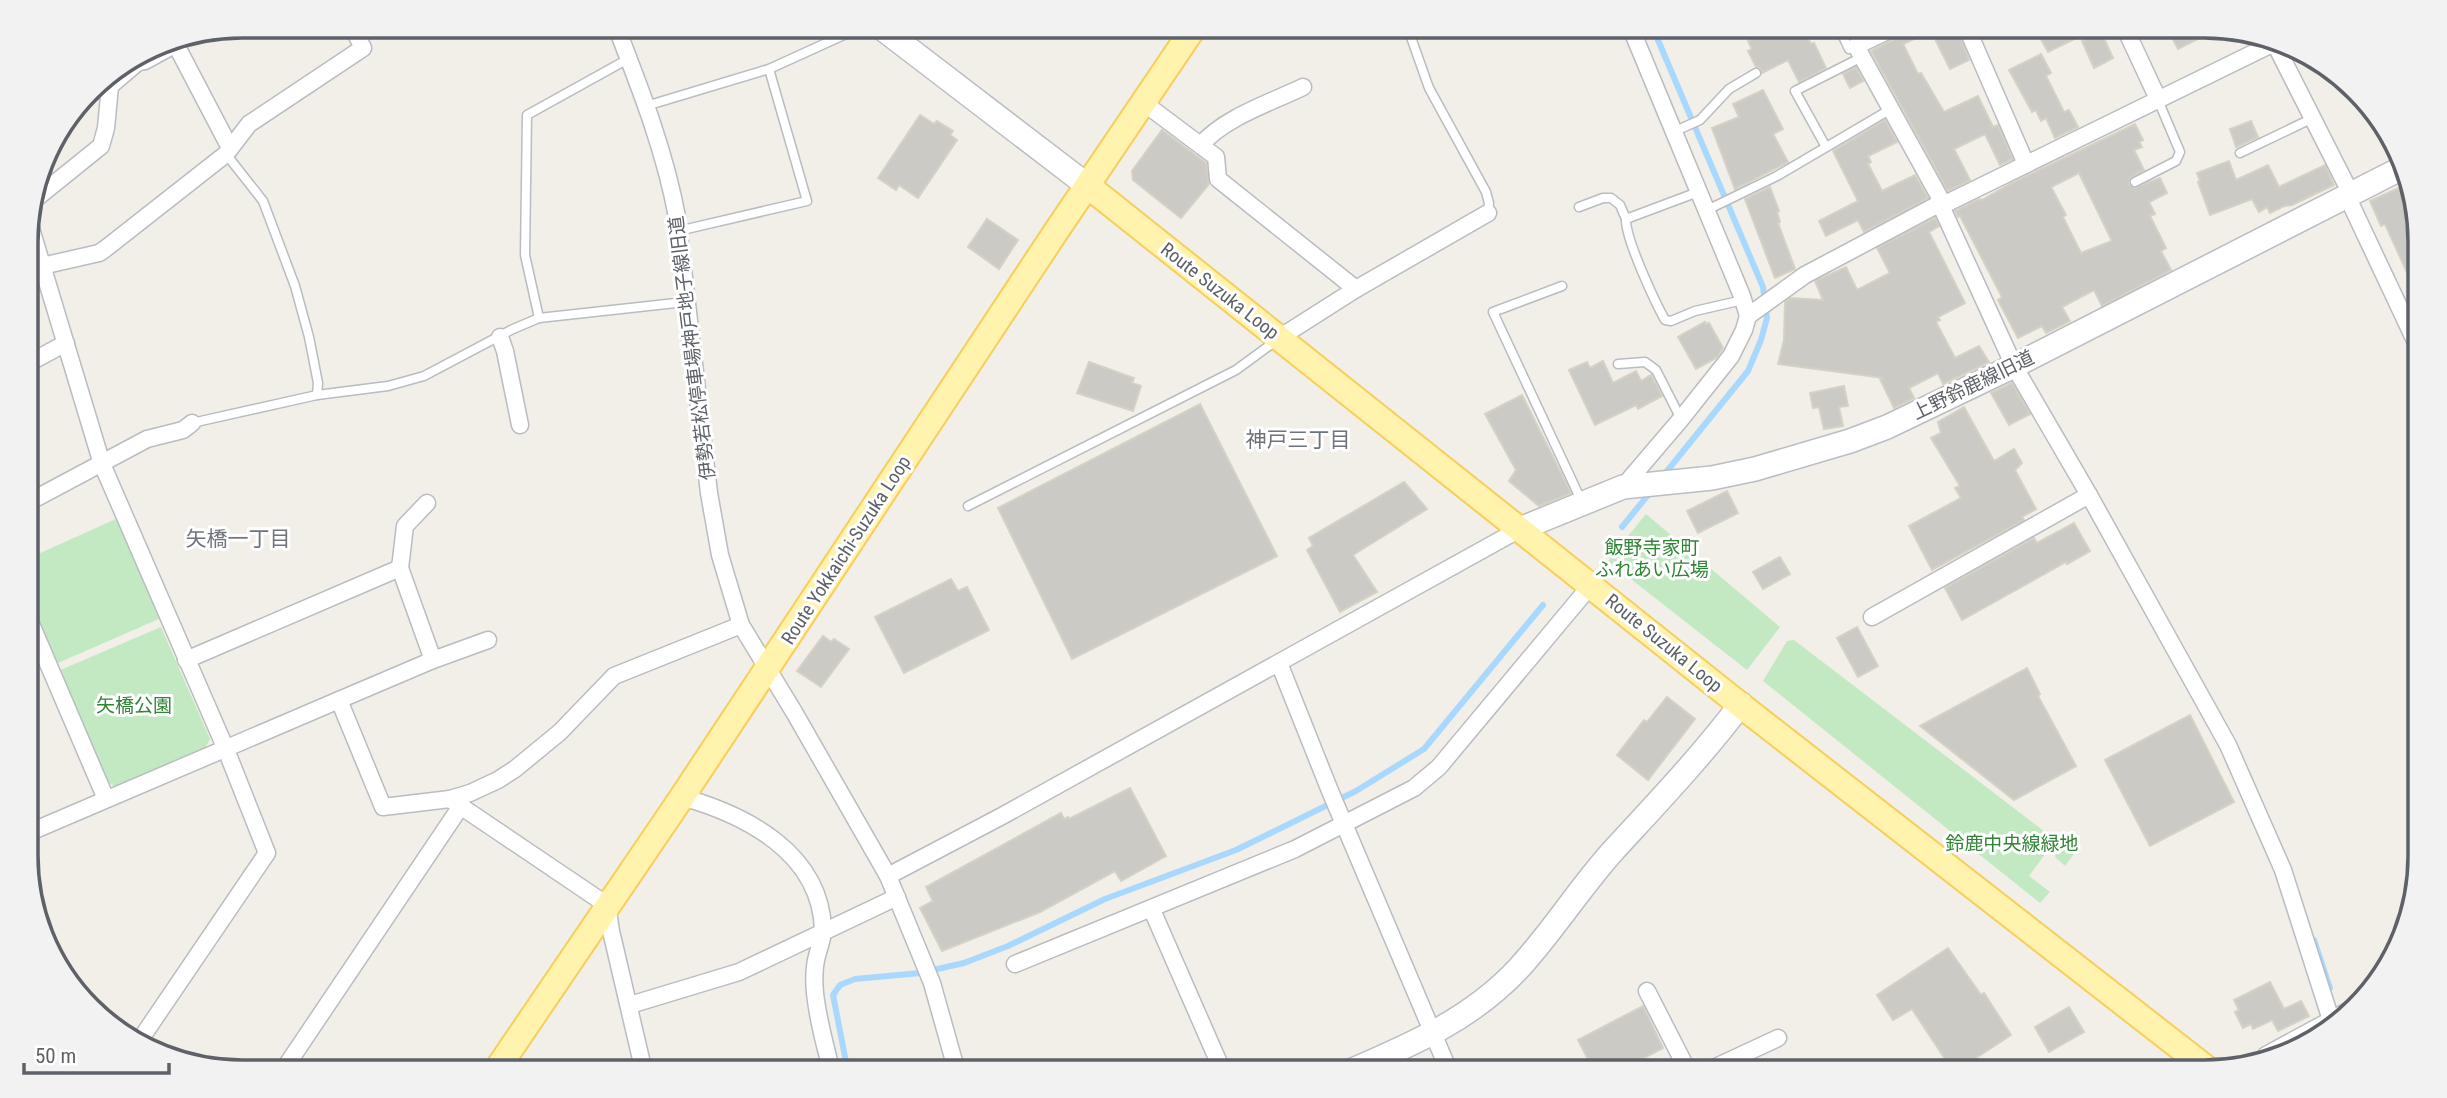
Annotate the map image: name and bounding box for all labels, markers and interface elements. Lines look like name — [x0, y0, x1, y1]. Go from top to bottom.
street label: 伊勢若松停車場神戸地子線旧道 — [664, 215, 720, 481]
street label: Route Suzuka Loop — [1156, 238, 1284, 344]
street label: 上野鈴鹿線旧道 — [1908, 346, 2038, 424]
district label: 神戸三丁目 — [1246, 428, 1351, 452]
street label: Route Yokkaichi-Suzuka Loop — [776, 451, 916, 649]
district label: 矢橋一丁目 — [186, 527, 291, 551]
park label: 飯野寺家町 ふれあい広場 — [1595, 536, 1709, 581]
street label: Route Suzuka Loop — [1601, 589, 1727, 697]
park label: 矢橋公園 — [96, 694, 172, 717]
park label: 鈴鹿中央線緑地 — [1945, 832, 2079, 855]
scale bar — [24, 1032, 170, 1076]
text: 50 m — [35, 1044, 76, 1068]

